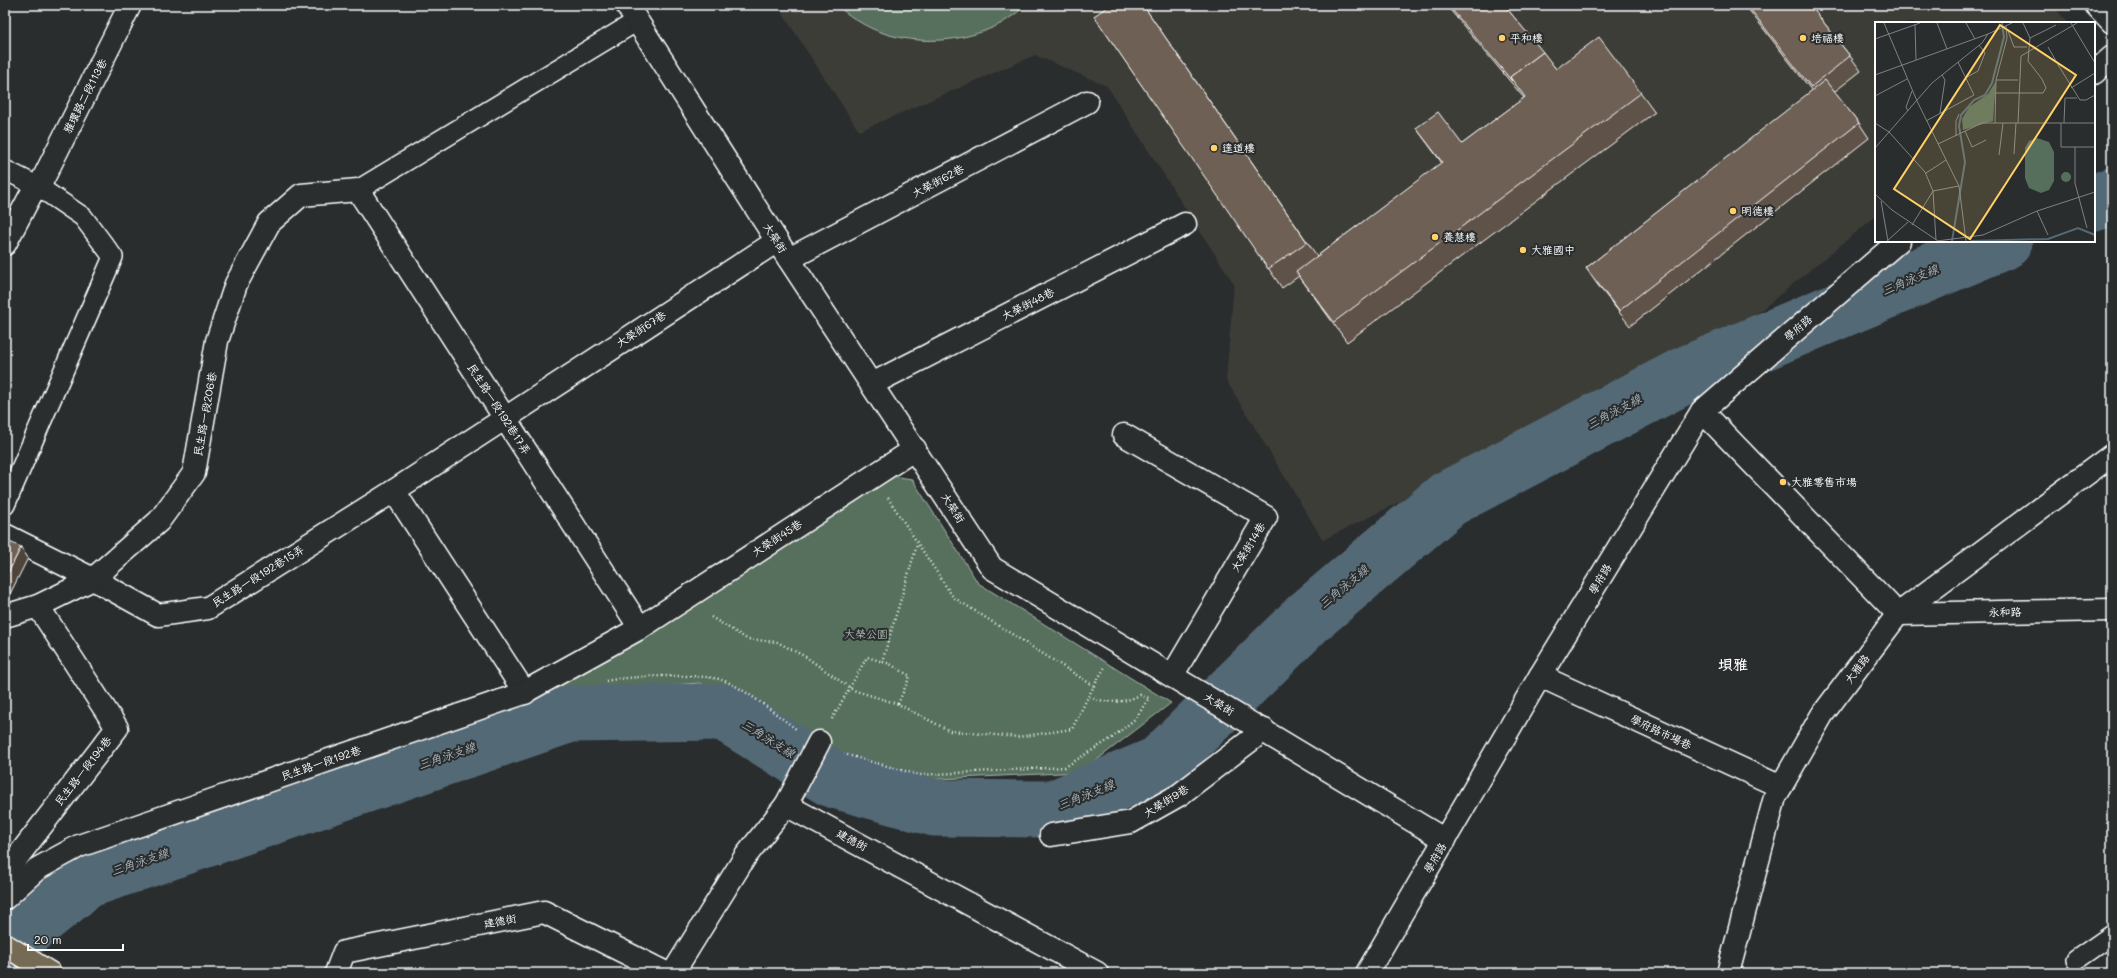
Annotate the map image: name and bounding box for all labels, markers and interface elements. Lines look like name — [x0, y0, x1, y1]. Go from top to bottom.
inset map — [1875, 22, 2095, 242]
place label: 平和樓 — [1510, 30, 1543, 45]
place label: 培福樓 — [1811, 30, 1844, 45]
marker: 平和樓 — [1497, 33, 1507, 43]
marker: 培福樓 — [1798, 33, 1808, 43]
street label: 雅環路二段113巷 — [59, 56, 110, 136]
place label: 達道樓 — [1222, 140, 1255, 155]
marker: 達道樓 — [1209, 143, 1219, 153]
street label: 大榮街62巷 — [909, 161, 966, 201]
place label: 明德樓 — [1741, 203, 1774, 218]
marker: 明德樓 — [1728, 206, 1738, 216]
street label: 大榮街 — [760, 220, 791, 256]
place label: 養慧樓 — [1443, 229, 1476, 244]
marker: 養慧樓 — [1430, 232, 1440, 242]
place label: 大雅國中 — [1531, 242, 1575, 257]
marker: 大雅國中 — [1518, 245, 1528, 255]
water label: 三角泳支線 — [1879, 260, 1941, 298]
street label: 大榮街48巷 — [999, 284, 1057, 323]
street label: 大榮街67巷 — [613, 307, 669, 350]
street label: 學府路 — [1780, 311, 1815, 344]
street label: 民生路一段192巷17弄 — [464, 360, 534, 457]
street label: 民生路一段206巷 — [190, 370, 219, 457]
water label: 三角泳支線 — [1583, 390, 1645, 432]
place label: 大雅零售市場 — [1791, 474, 1857, 489]
marker: 大雅零售市場 — [1778, 477, 1788, 487]
street label: 大榮街 — [938, 490, 969, 526]
street label: 大榮街45巷 — [749, 516, 805, 559]
street label: 大榮街14巷 — [1227, 519, 1268, 574]
street label: 民生路一段192巷15弄 — [209, 541, 307, 610]
water label: 三角泳支線 — [1315, 560, 1372, 612]
street label: 學府路 — [1585, 561, 1614, 597]
street label: 永和路 — [1988, 604, 2022, 619]
park label: 大榮公園 — [844, 626, 888, 641]
street label: 大雅路 — [1841, 651, 1873, 686]
district label: 垻雅 — [1718, 654, 1748, 674]
street label: 大榮街 — [1201, 689, 1238, 719]
street label: 學府路市場巷 — [1628, 711, 1694, 752]
water label: 三角泳支線 — [739, 715, 799, 761]
street label: 民生路一段194巷 — [51, 733, 114, 808]
water label: 三角泳支線 — [416, 737, 479, 772]
street label: 民生路一段192巷 — [279, 742, 363, 783]
water label: 三角泳支線 — [1055, 775, 1117, 813]
street label: 大榮街9巷 — [1140, 781, 1191, 820]
street label: 建德街 — [834, 825, 871, 854]
street label: 學府路 — [1420, 840, 1449, 876]
water label: 三角泳支線 — [109, 843, 172, 878]
street label: 建德街 — [482, 910, 519, 931]
scale bar — [28, 926, 123, 952]
text: 20 m — [34, 931, 62, 947]

